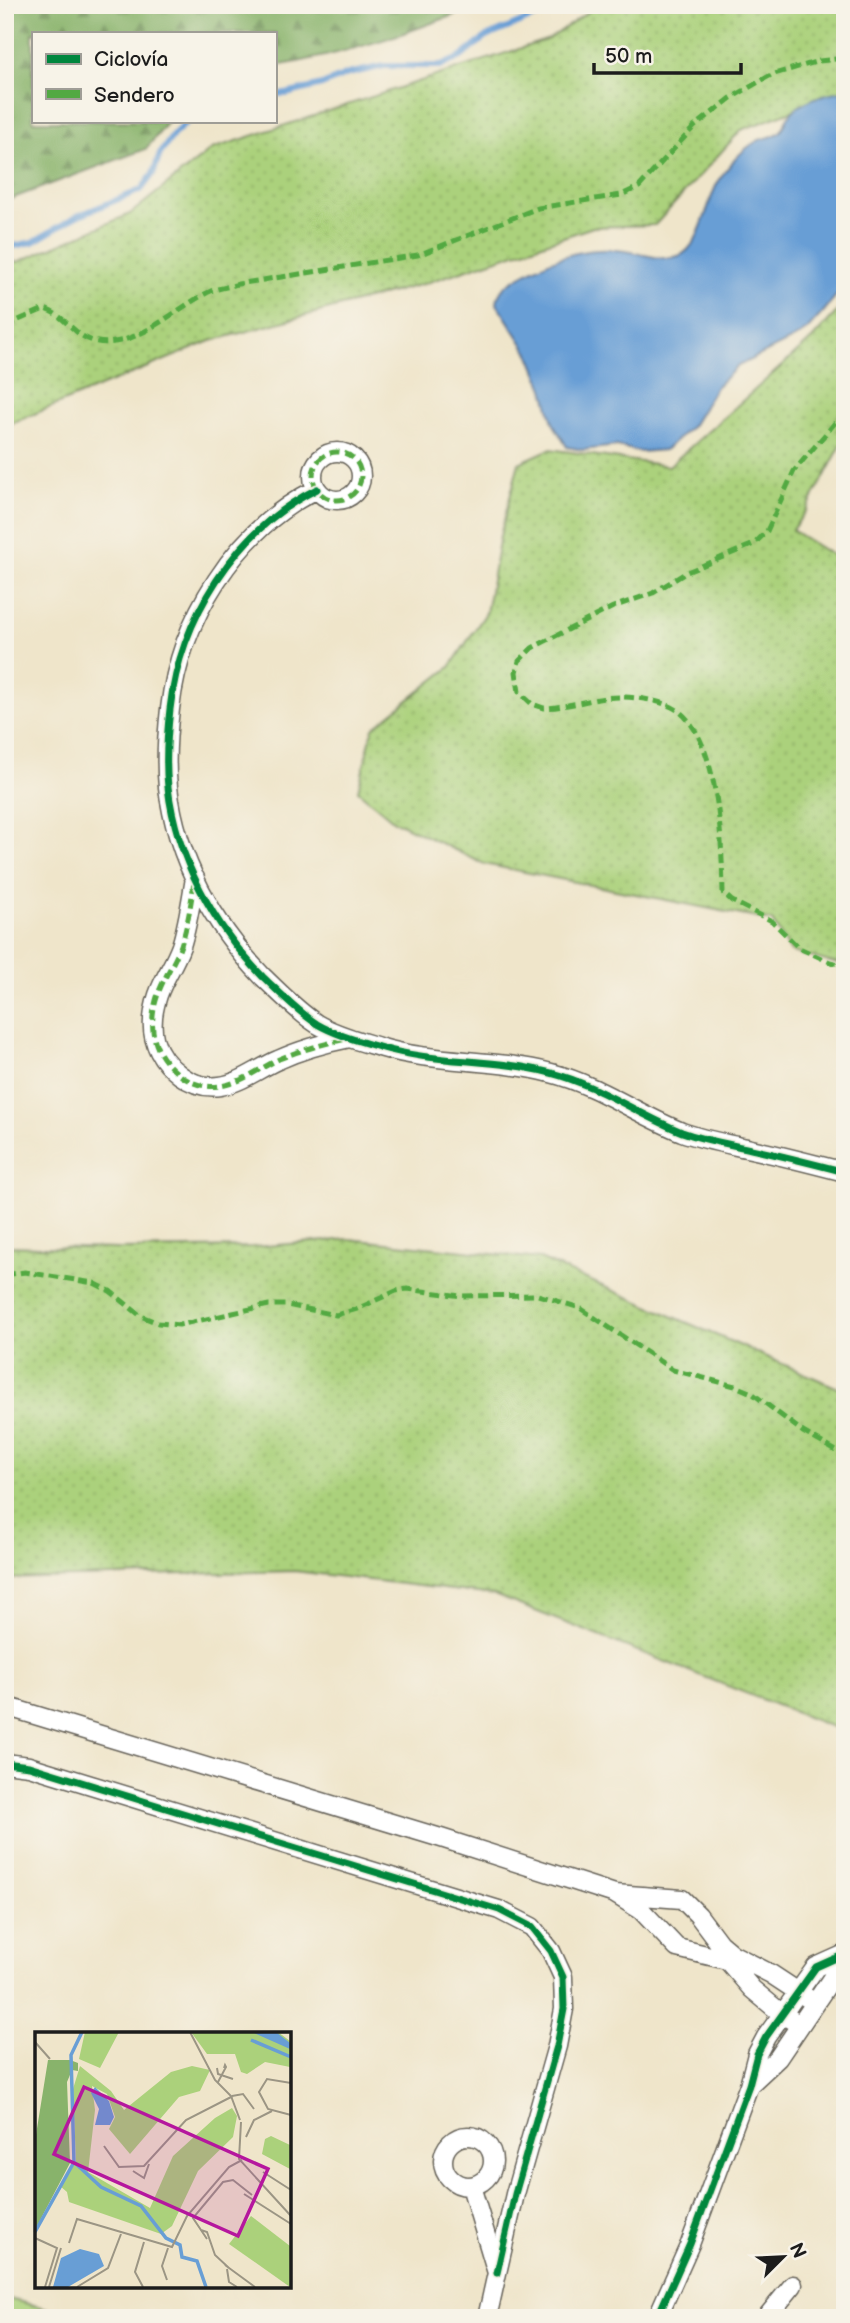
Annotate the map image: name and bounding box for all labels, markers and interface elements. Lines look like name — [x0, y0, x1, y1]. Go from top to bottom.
legend — [32, 32, 276, 122]
scale bar — [594, 32, 742, 76]
text: 50 m — [605, 44, 652, 69]
text: Ciclovía — [94, 47, 168, 72]
text: Sendero — [94, 83, 175, 108]
inset map — [35, 2032, 290, 2288]
north arrow — [748, 2222, 818, 2292]
text: N — [784, 2239, 811, 2262]

